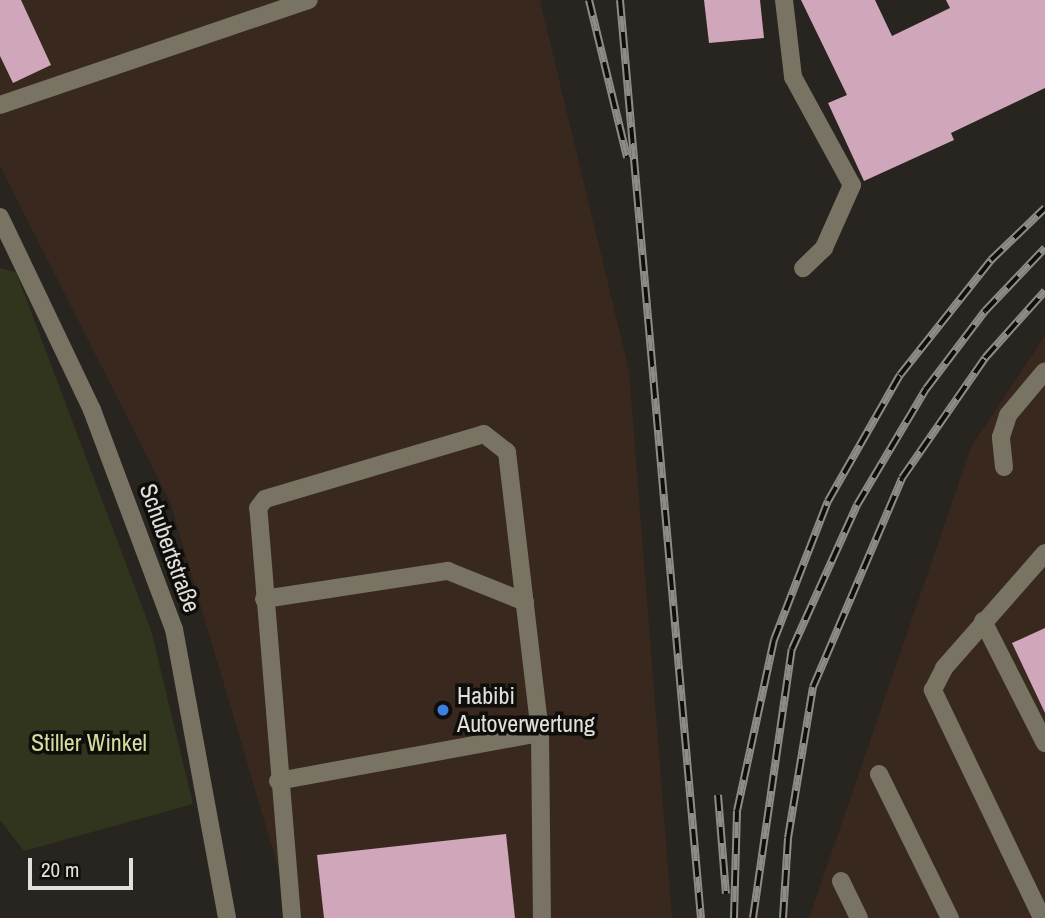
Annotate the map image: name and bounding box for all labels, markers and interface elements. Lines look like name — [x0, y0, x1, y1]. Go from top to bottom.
street label: Schubertstraße — [133, 480, 207, 616]
place label: Habibi Autoverwertung — [457, 682, 595, 738]
marker: Habibi Autoverwertung — [435, 702, 451, 718]
park label: Stiller Winkel — [31, 729, 147, 757]
scale bar — [32, 844, 136, 888]
text: 20 m — [41, 855, 79, 884]

